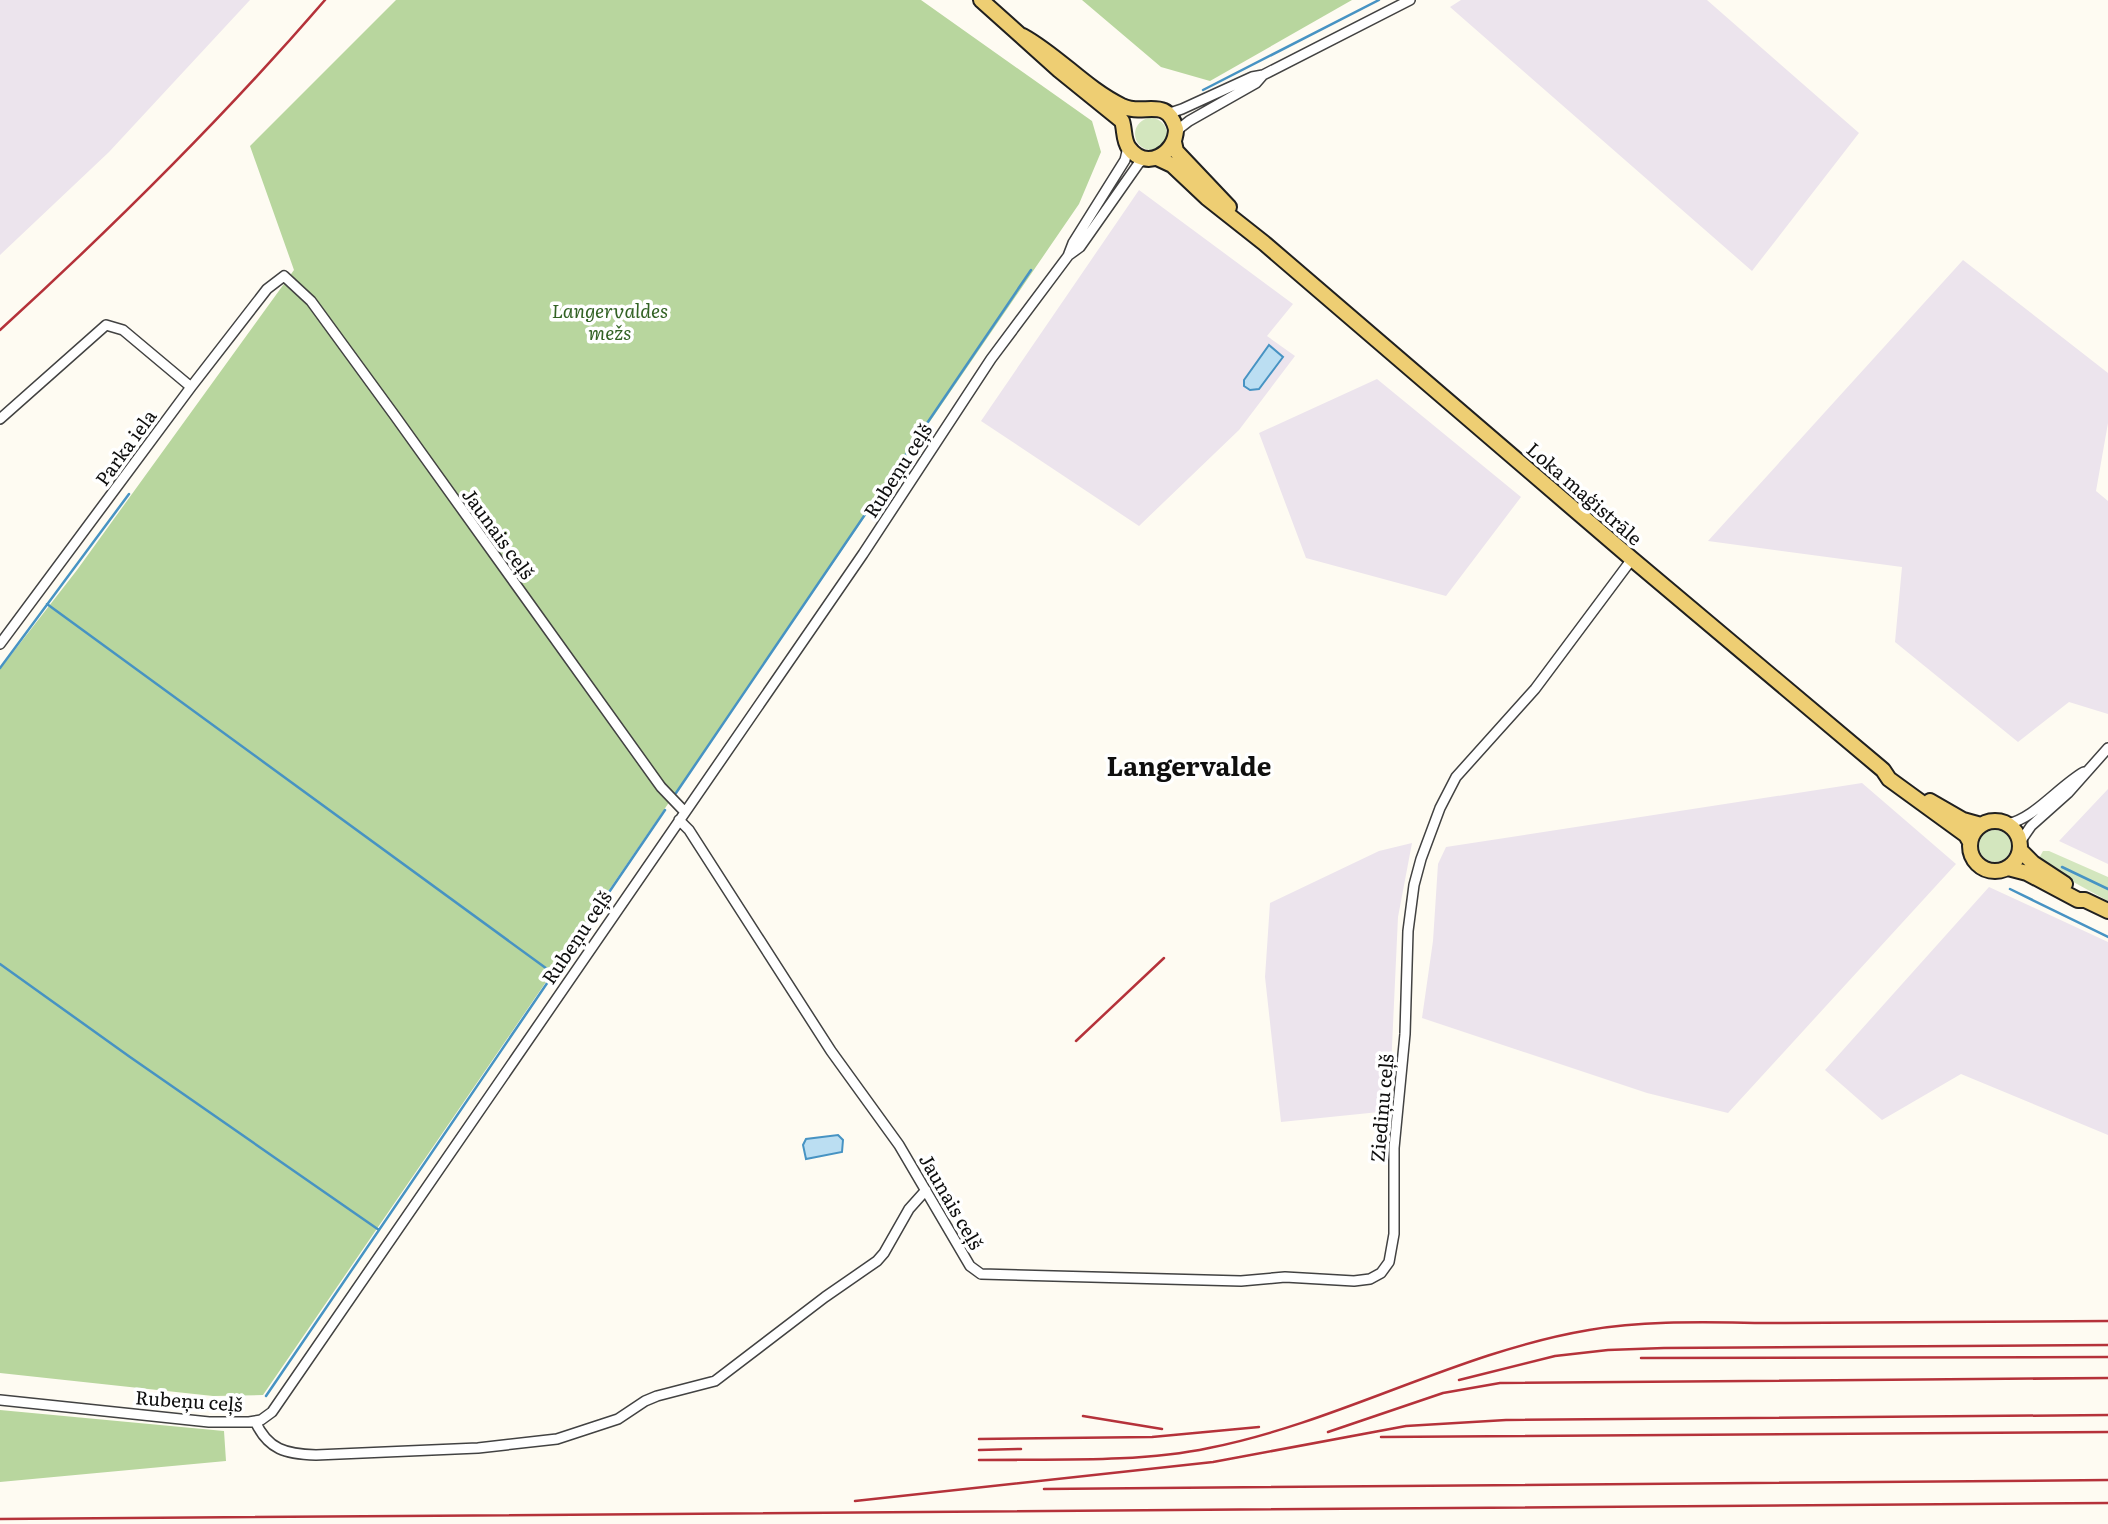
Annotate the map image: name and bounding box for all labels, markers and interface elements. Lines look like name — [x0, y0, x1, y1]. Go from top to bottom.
park label: Langervaldes mežs — [552, 296, 668, 346]
street label: Parka iela — [88, 402, 163, 491]
street label: Rubeņu ceļš — [856, 417, 938, 523]
street label: Loka maģistrāle — [1521, 435, 1649, 551]
street label: Jaunais ceļš — [456, 481, 542, 585]
district label: Langervalde — [1106, 745, 1272, 784]
street label: Rubeņu ceļš — [534, 884, 618, 989]
street label: Ziediņu ceļš — [1362, 1052, 1400, 1163]
street label: Jaunais ceļš — [913, 1148, 991, 1255]
street label: Rubeņu ceļš — [134, 1382, 244, 1418]

